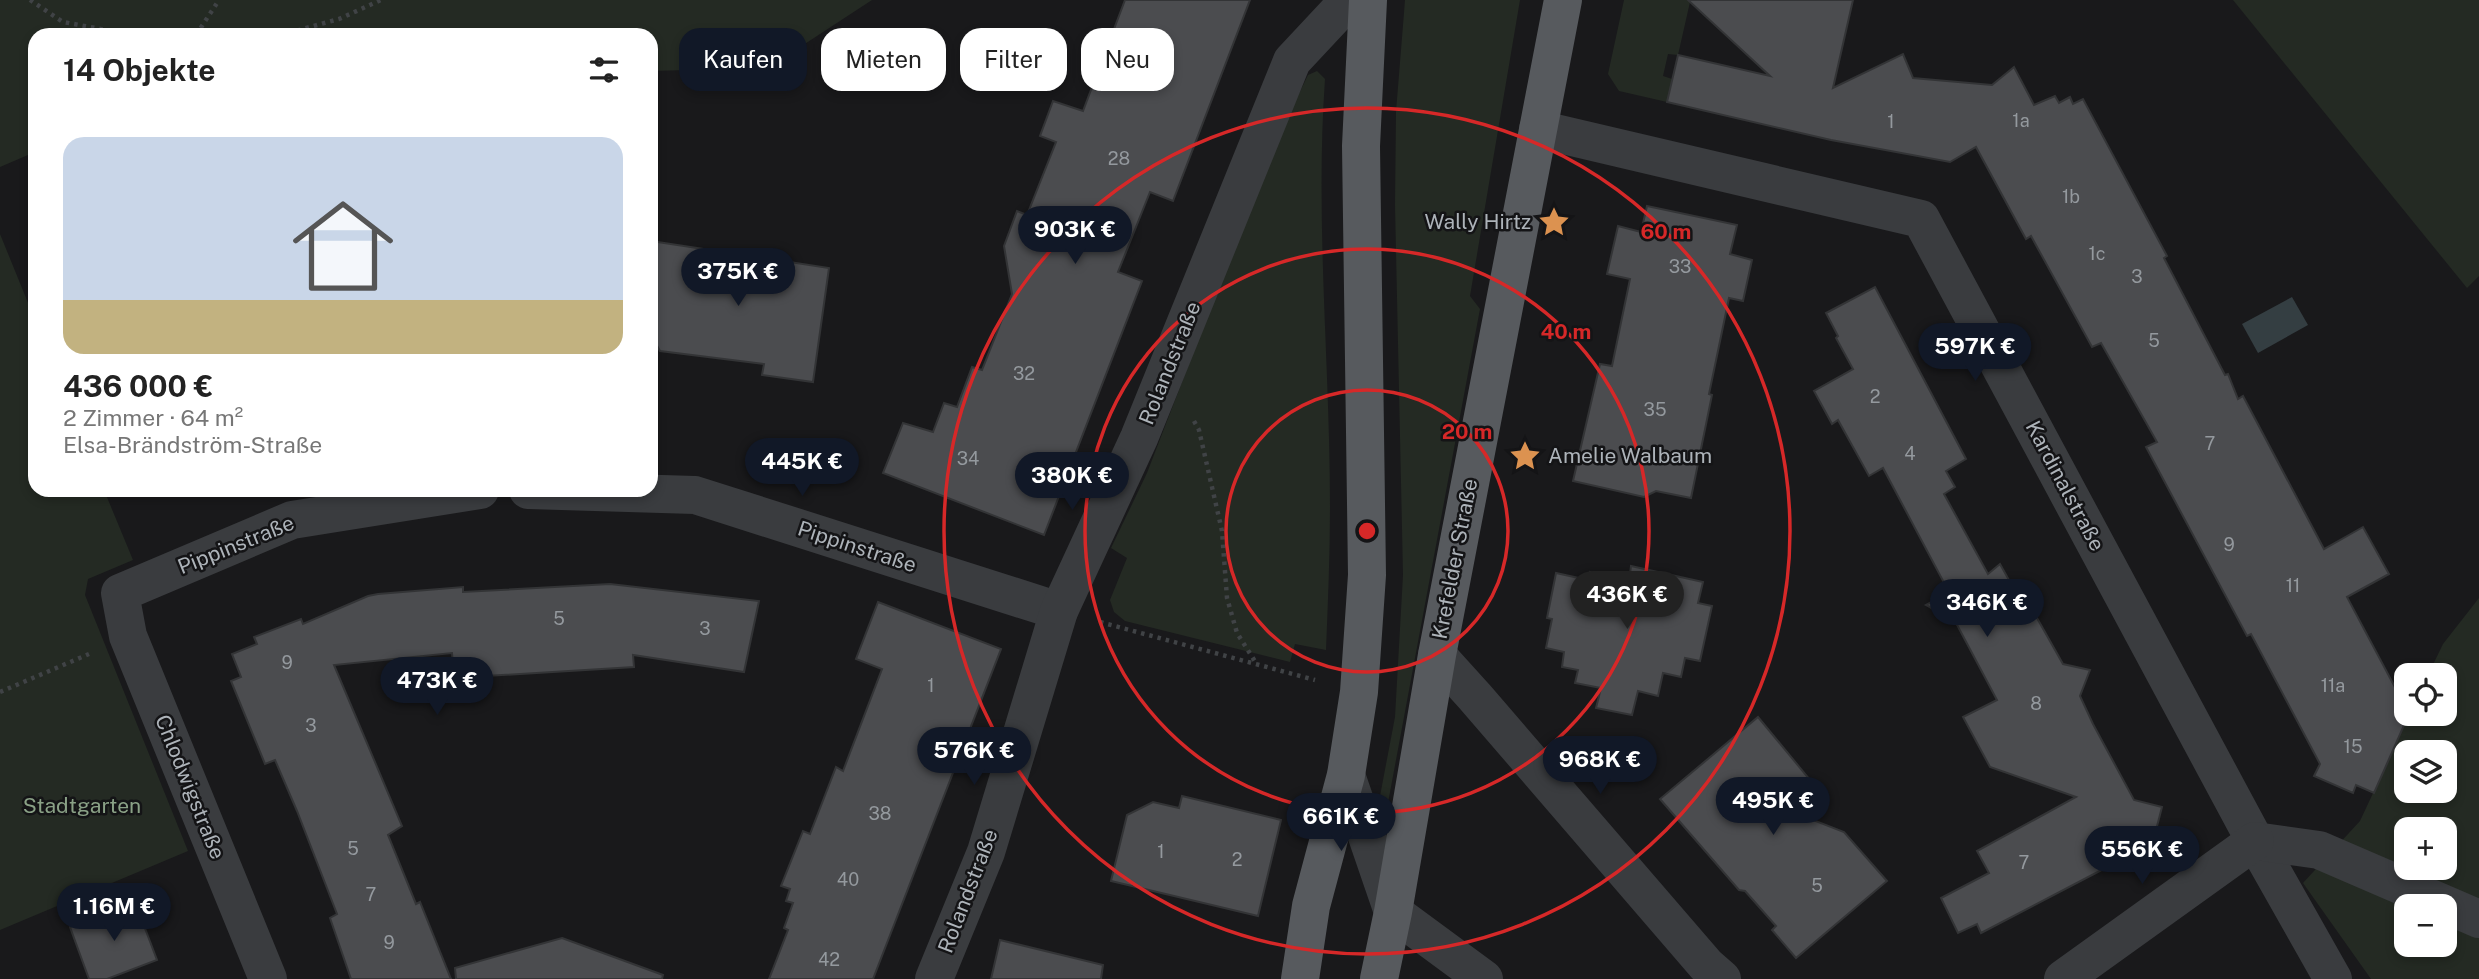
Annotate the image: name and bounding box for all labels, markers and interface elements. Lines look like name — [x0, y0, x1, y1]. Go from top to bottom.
chip: Kaufen — [679, 28, 807, 91]
chip: Mieten — [821, 28, 946, 91]
chip: Filter — [960, 28, 1067, 91]
chip: Neu — [1081, 28, 1174, 91]
icon: filters — [585, 51, 623, 89]
text: 14 Objekte — [63, 52, 216, 88]
house number: 1a — [2012, 110, 2030, 131]
house number: 1 — [1887, 111, 1895, 132]
house number: 28 — [1108, 148, 1130, 169]
icon: home — [280, 183, 406, 309]
house number: 1b — [2062, 186, 2080, 207]
place icon: Wally Hirtz — [1537, 205, 1571, 239]
pin: 903K € — [1018, 206, 1132, 266]
place label: Wally Hirtz — [1424, 209, 1531, 234]
text: 903K € — [1034, 215, 1116, 242]
text: 60 m — [1641, 219, 1691, 244]
house number: 1c — [2088, 243, 2106, 264]
pin: 375K € — [681, 248, 795, 308]
house number: 33 — [1669, 256, 1691, 277]
text: 375K € — [697, 257, 779, 284]
house number: 3 — [2131, 266, 2143, 287]
street label: Rolandstraße — [1133, 298, 1206, 428]
text: 40 m — [1541, 319, 1591, 344]
pin: 597K € — [1918, 324, 2032, 383]
house number: 5 — [2148, 330, 2160, 351]
text: 597K € — [1934, 332, 2016, 359]
house number: 32 — [1013, 363, 1035, 384]
text: 436 000 € — [63, 368, 213, 404]
house number: 2 — [1870, 386, 1880, 407]
house number: 35 — [1644, 399, 1666, 420]
text: 2 Zimmer · 64 m² — [63, 404, 243, 431]
street label: Kardinalstraße — [2021, 416, 2110, 555]
text: 20 m — [1442, 419, 1492, 444]
text: Elsa-Brändström-Straße — [63, 431, 322, 458]
house number: 7 — [2205, 433, 2215, 454]
pin: 445K € — [745, 438, 859, 498]
place icon: Amelie Walbaum — [1508, 439, 1542, 473]
place label: Amelie Walbaum — [1548, 443, 1712, 468]
house number: 4 — [1904, 443, 1916, 464]
text: 445K € — [761, 447, 843, 474]
house number: 34 — [957, 448, 979, 469]
pin: 380K € — [1015, 452, 1129, 512]
text: 380K € — [1031, 461, 1113, 488]
street label: Krefelder Straße — [1427, 477, 1482, 641]
street label: Pippinstraße — [174, 510, 298, 579]
street label: Pippinstraße — [795, 516, 920, 577]
centre of rings — [1355, 519, 1379, 543]
house number: 9 — [2223, 534, 2235, 555]
pin: 436K € — [1570, 572, 1684, 631]
house number: 11 — [2286, 575, 2300, 596]
text: 436K € — [1586, 580, 1668, 607]
pin: 346K € — [1930, 580, 2044, 639]
text: 346K € — [1946, 588, 2028, 615]
house number: 5 — [553, 608, 565, 629]
house number: 3 — [699, 618, 711, 639]
house number: 9 — [281, 652, 293, 673]
pin: 473K € — [380, 658, 494, 717]
map controls — [2394, 663, 2457, 957]
button: locate — [2394, 663, 2457, 726]
text: 473K € — [396, 666, 478, 693]
house number: 1 — [927, 675, 935, 696]
house number: 11a — [2321, 675, 2345, 696]
house number: 8 — [2030, 693, 2042, 714]
street label: Chlodwigstraße — [150, 711, 231, 863]
house number: 3 — [305, 715, 317, 736]
pin: 576K € — [917, 728, 1031, 787]
text: 576K € — [933, 736, 1015, 763]
pin: 968K € — [1543, 736, 1657, 796]
house number: 15 — [2344, 736, 2362, 757]
button: layers — [2394, 740, 2457, 803]
text: 968K € — [1559, 745, 1641, 772]
pin: 495K € — [1716, 778, 1830, 837]
text: 495K € — [1732, 786, 1814, 813]
park label: Stadtgarten — [23, 793, 141, 818]
pin: 661K € — [1284, 794, 1398, 853]
text: 661K € — [1303, 802, 1379, 829]
house number: 38 — [869, 803, 891, 824]
button: + — [2394, 817, 2457, 880]
street label: Rolandstraße — [932, 825, 1003, 956]
pin: 556K € — [2085, 826, 2199, 886]
text: 556K € — [2101, 835, 2183, 862]
house number: 5 — [347, 838, 359, 859]
house number: 1 — [1157, 841, 1165, 862]
house number: 2 — [1232, 849, 1242, 870]
house number: 7 — [2019, 852, 2029, 873]
house number: 40 — [837, 869, 859, 890]
house number: 5 — [1811, 875, 1823, 896]
pin: 1.16M € — [49, 884, 179, 943]
house number: 7 — [366, 884, 376, 905]
text: 1.16M € — [73, 892, 155, 919]
button: − — [2394, 894, 2457, 957]
house number: 9 — [383, 932, 395, 953]
house number: 42 — [818, 949, 840, 970]

